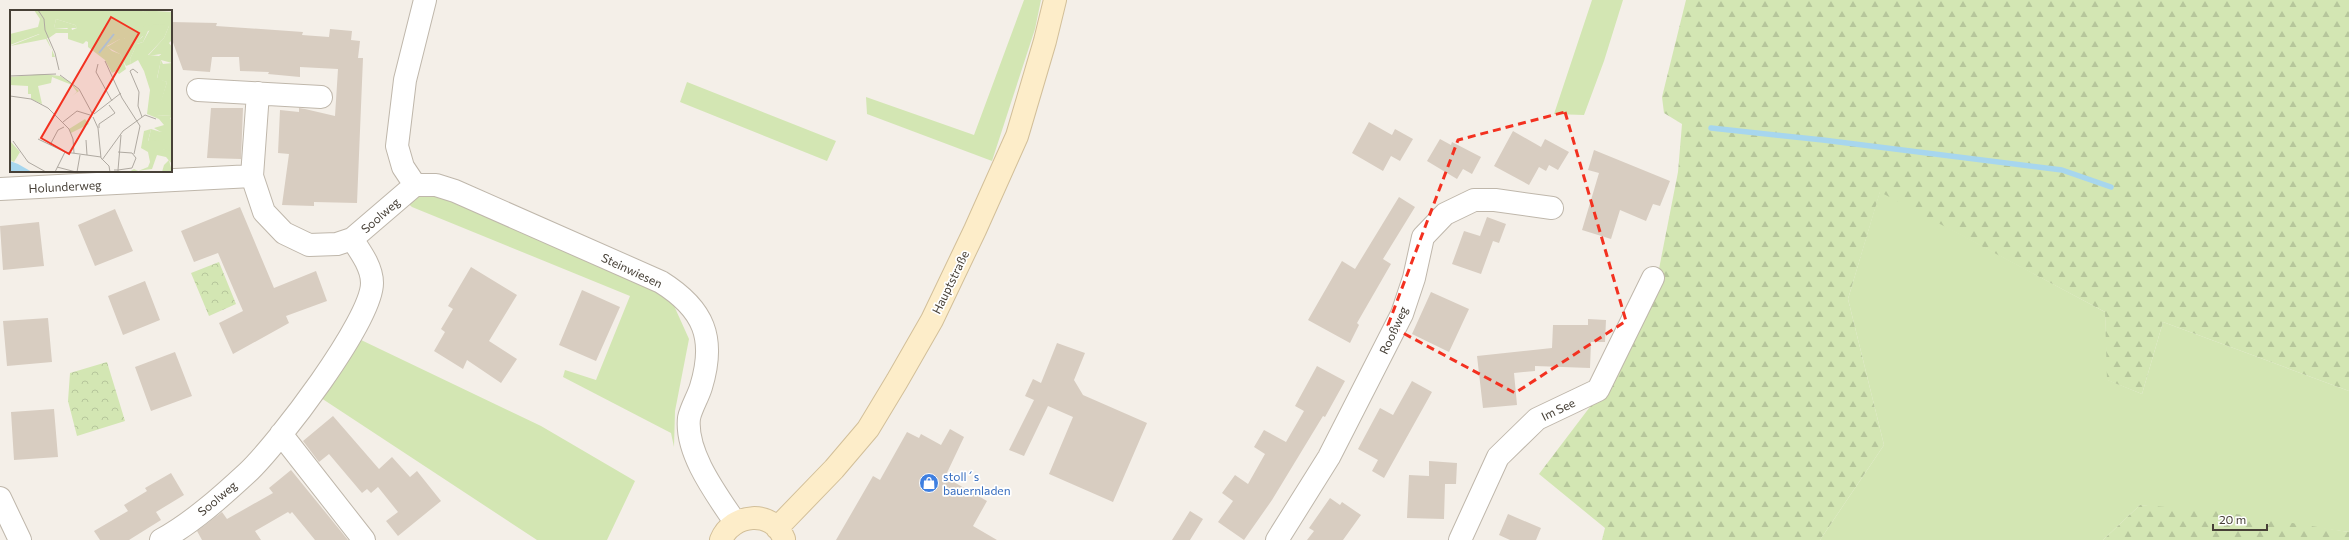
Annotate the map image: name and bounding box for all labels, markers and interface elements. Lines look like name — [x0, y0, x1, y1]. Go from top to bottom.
inset map — [10, 10, 172, 172]
street label: Holunderweg — [28, 177, 102, 195]
street label: Soolweg — [358, 194, 403, 236]
street label: Hauptstraße — [929, 248, 971, 316]
street label: Steinwiesen — [599, 250, 665, 290]
street label: Rooßweg — [1376, 303, 1410, 356]
street label: Im See — [1539, 395, 1577, 423]
place label: stoll´s bauernladen — [943, 469, 1011, 497]
shop icon: stoll´s bauernladen — [918, 472, 940, 494]
street label: Soolweg — [195, 477, 240, 518]
scale bar — [2213, 506, 2267, 532]
text: 20 m — [2219, 512, 2246, 526]

